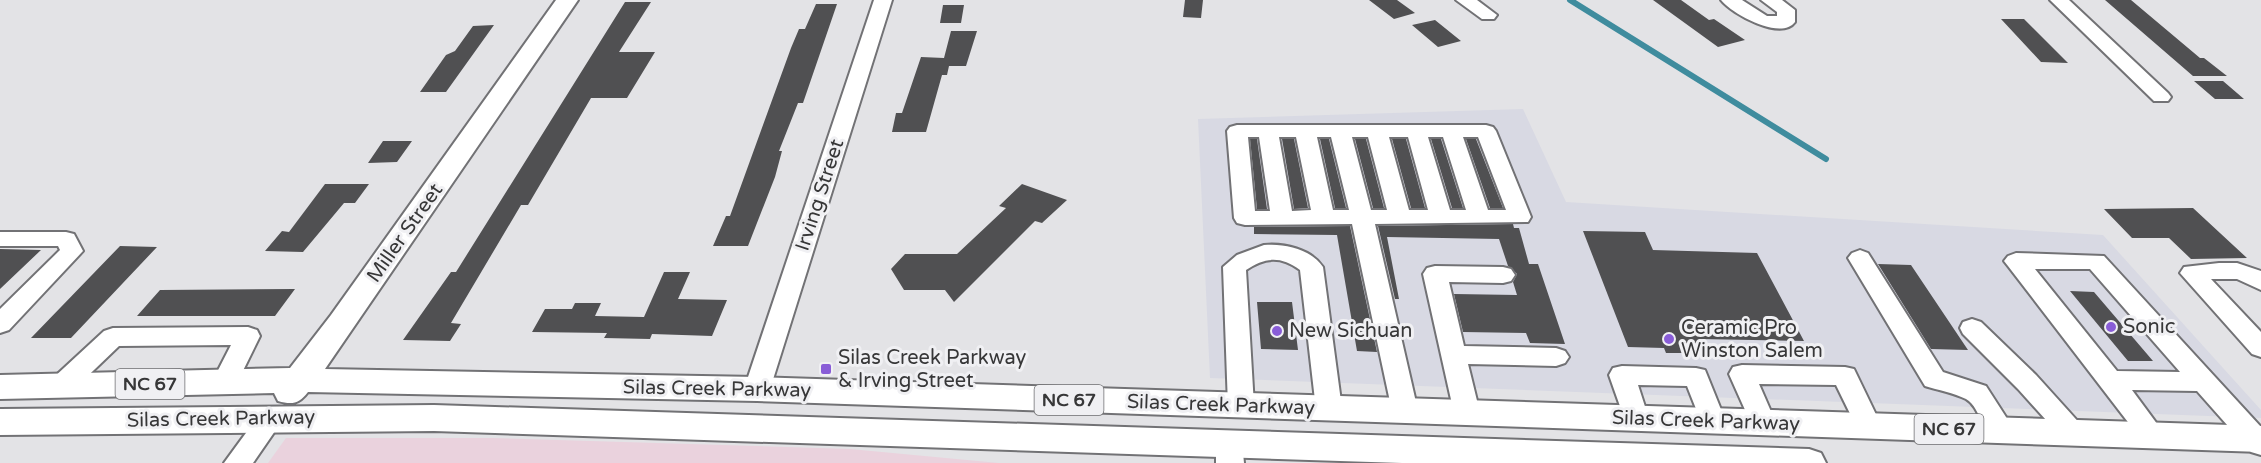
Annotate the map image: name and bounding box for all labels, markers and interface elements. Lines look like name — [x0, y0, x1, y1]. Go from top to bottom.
street label: Irving Street — [791, 136, 849, 254]
street label: Miller Street — [362, 179, 448, 287]
place label: Sonic — [2123, 315, 2175, 339]
place label: Ceramic Pro Winston Salem — [1681, 316, 1823, 363]
place label: New Sichuan — [1289, 319, 1413, 343]
marker: Sonic — [2104, 320, 2118, 334]
marker: New Sichuan — [1270, 324, 1284, 338]
marker: Ceramic Pro Winston Salem — [1662, 332, 1676, 346]
place label: Silas Creek Parkway & Irving Street — [838, 346, 1026, 393]
marker: Silas Creek Parkway & Irving Street — [819, 362, 833, 376]
road number: NC 67 — [116, 369, 184, 399]
street label: Silas Creek Parkway — [623, 375, 812, 403]
road number: NC 67 — [1034, 385, 1104, 415]
street label: Silas Creek Parkway — [1127, 390, 1316, 420]
street label: Silas Creek Parkway — [127, 405, 316, 433]
street label: Silas Creek Parkway — [1612, 406, 1801, 436]
road number: NC 67 — [1914, 414, 1984, 444]

